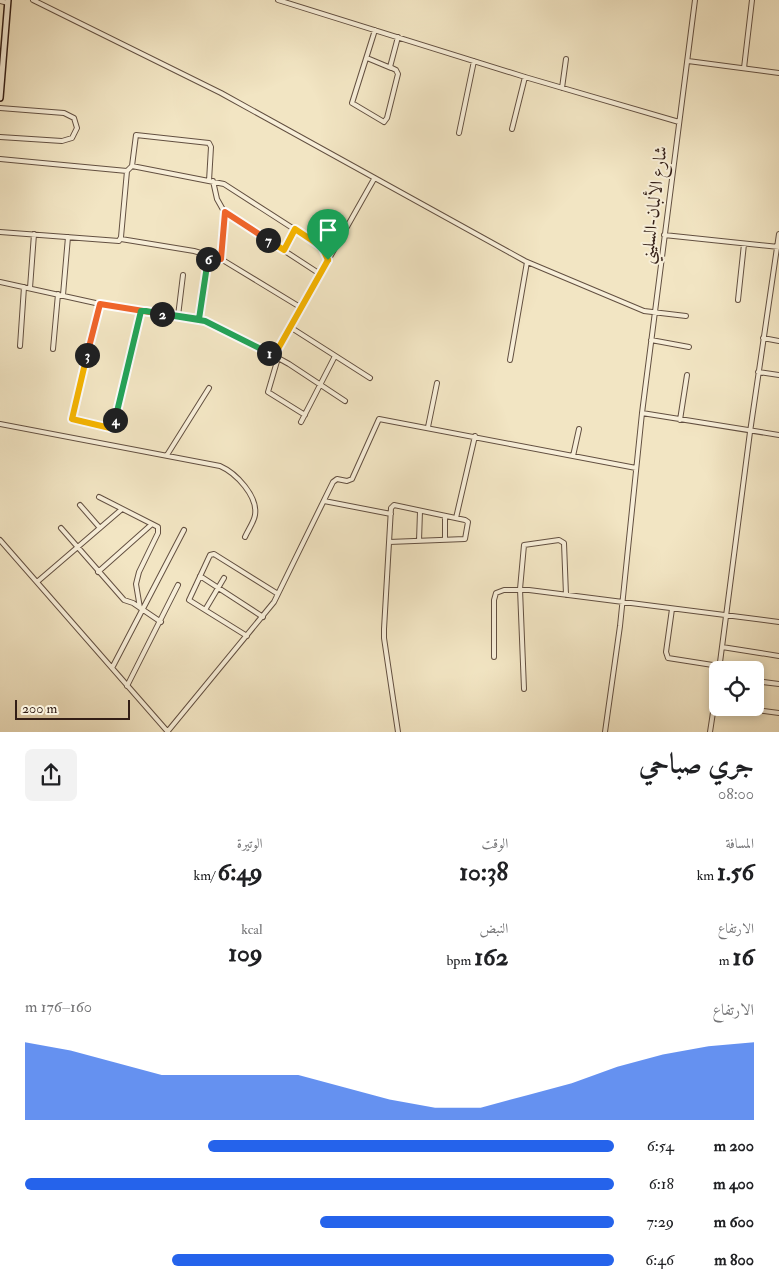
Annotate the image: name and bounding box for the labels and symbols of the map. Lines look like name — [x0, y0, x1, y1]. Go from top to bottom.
street label: شارع الألبان-السليني — [633, 145, 678, 266]
pin — [307, 209, 349, 260]
pin: 7 — [256, 228, 280, 252]
pin: 6 — [196, 246, 220, 272]
pin: 2 — [150, 302, 174, 326]
pin: 1 — [256, 340, 282, 366]
pin: 3 — [74, 342, 100, 368]
pin: 4 — [102, 408, 128, 432]
scale bar — [15, 697, 130, 720]

